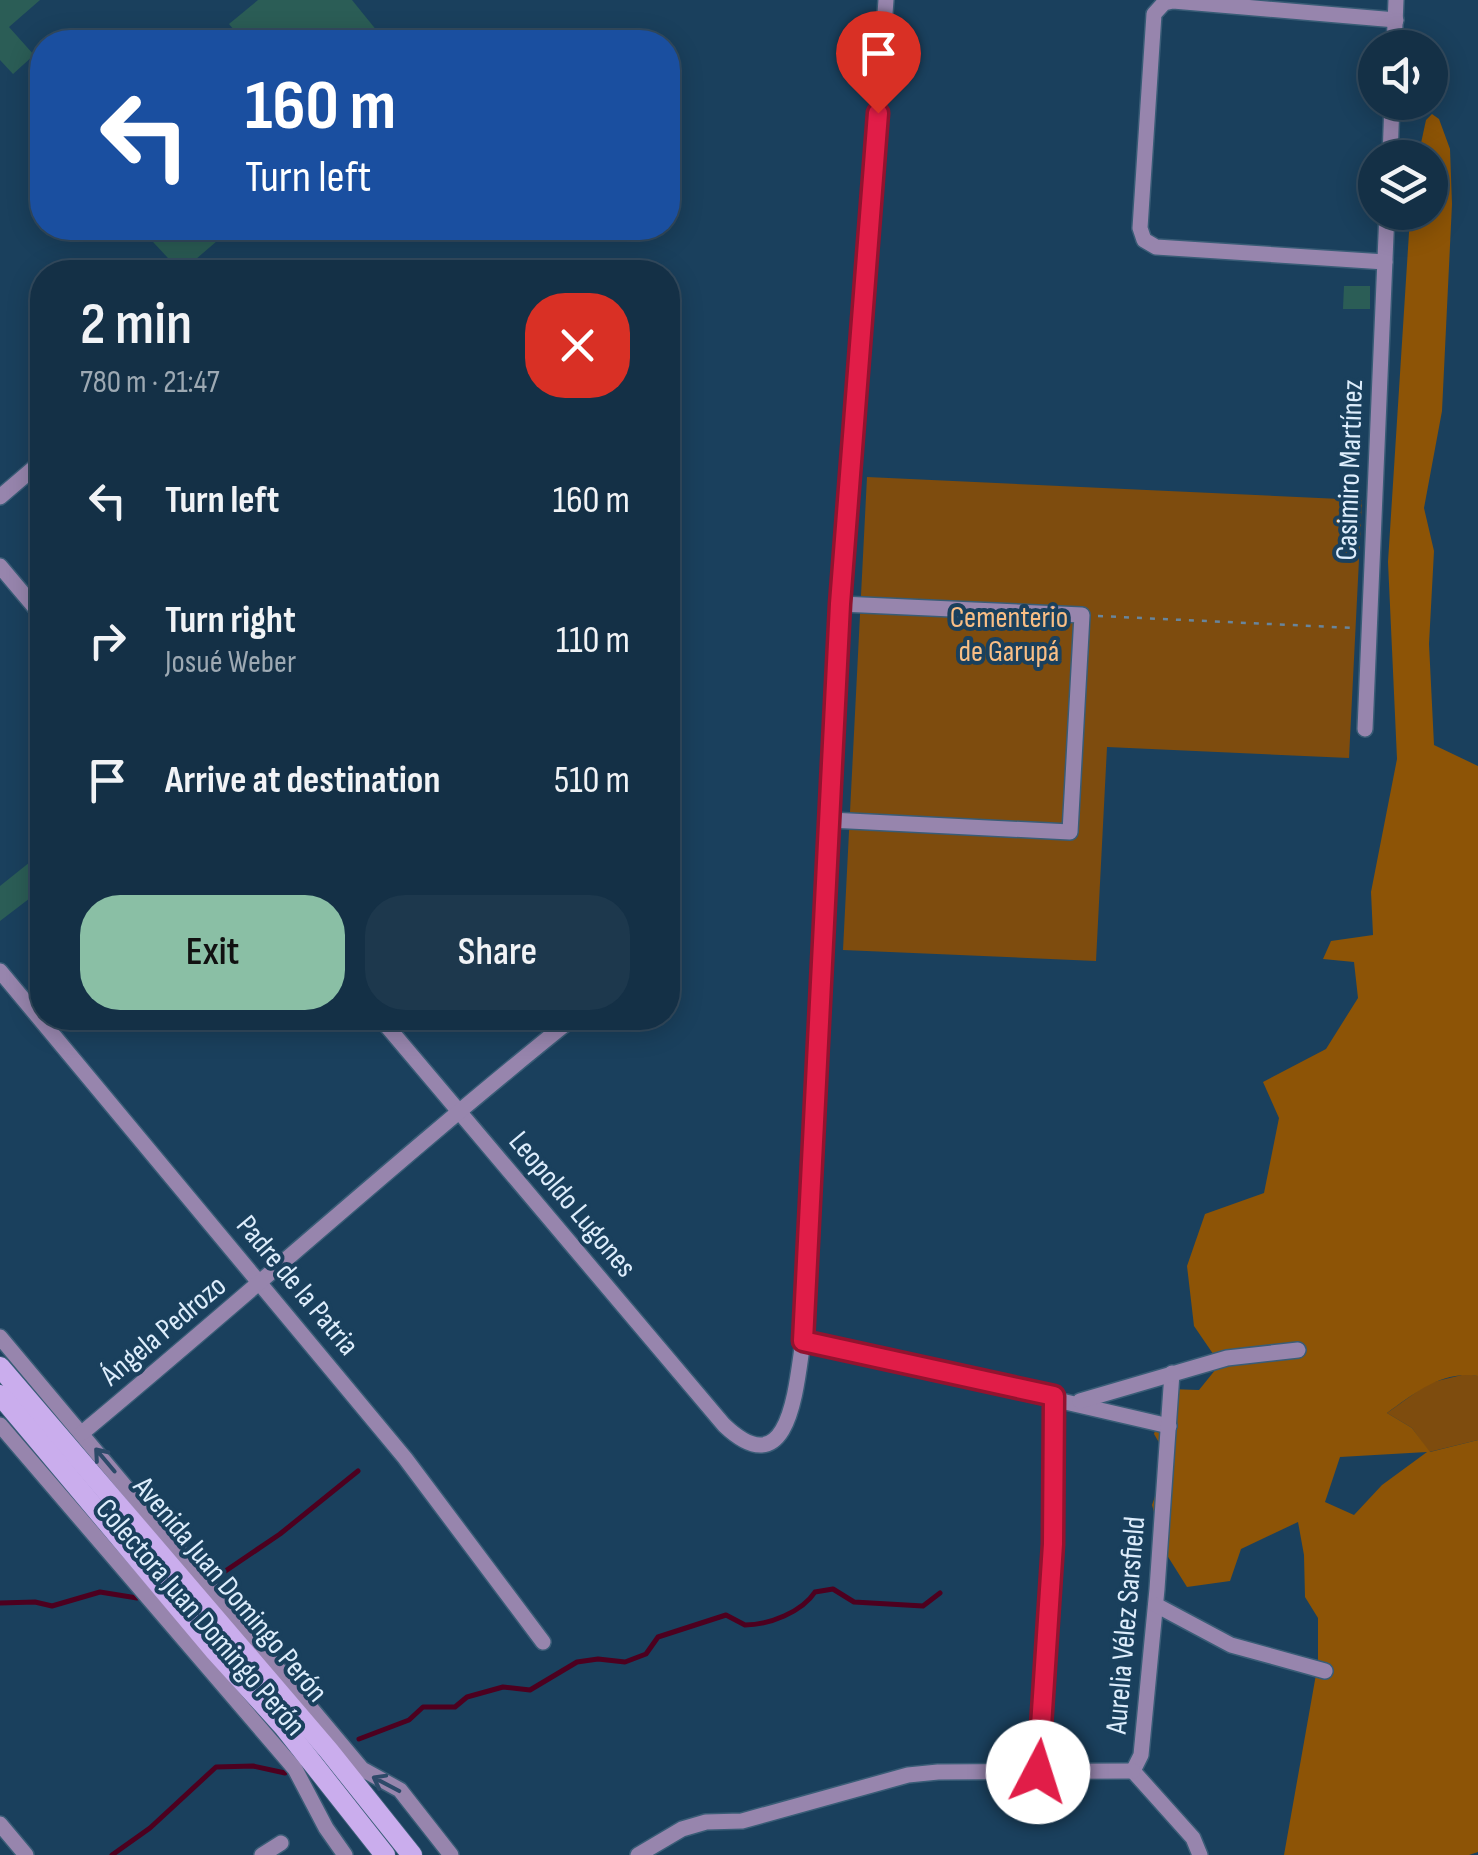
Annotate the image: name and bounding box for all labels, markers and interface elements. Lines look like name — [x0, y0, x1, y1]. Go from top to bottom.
pin — [836, 11, 921, 114]
icon: arrive — [851, 26, 906, 81]
map controls — [1358, 30, 1448, 230]
button: sound — [1358, 30, 1448, 120]
text: 160 m — [245, 65, 396, 149]
icon: left — [80, 70, 210, 200]
button: layers — [1358, 140, 1448, 230]
text: Turn left — [245, 150, 371, 205]
text: 2 min — [80, 289, 192, 361]
button: close — [525, 293, 630, 398]
text: 780 m · 21:47 — [80, 363, 220, 402]
street label: Casimiro Martínez — [1329, 379, 1371, 561]
icon: left — [80, 473, 135, 528]
text: Turn left — [165, 478, 279, 523]
text: 160 m — [553, 478, 630, 523]
text: Turn right — [165, 598, 296, 643]
park label: Cementerio de Garupá — [950, 600, 1068, 670]
icon: right — [80, 613, 135, 668]
text: 110 m — [556, 618, 630, 663]
text: Josué Weber — [165, 643, 296, 682]
icon: arrive — [80, 753, 135, 808]
text: Arrive at destination — [165, 758, 440, 803]
text: 510 m — [554, 758, 630, 803]
button: Exit — [80, 895, 345, 1010]
button: Share — [365, 895, 630, 1010]
street label: Leopoldo Lugones — [501, 1124, 644, 1285]
street label: Padre de la Patria — [228, 1208, 366, 1363]
street label: Ángela Pedrozo — [93, 1268, 234, 1394]
one-way arrow — [94, 1448, 116, 1474]
street label: Avenida Juan Domingo Perón — [125, 1469, 335, 1710]
street label: Colectora Juan Domingo Perón — [88, 1492, 313, 1743]
street label: Aurelia Vélez Sarsfield — [1098, 1515, 1153, 1736]
position arrow — [986, 1720, 1090, 1824]
one-way arrow — [372, 1773, 402, 1793]

